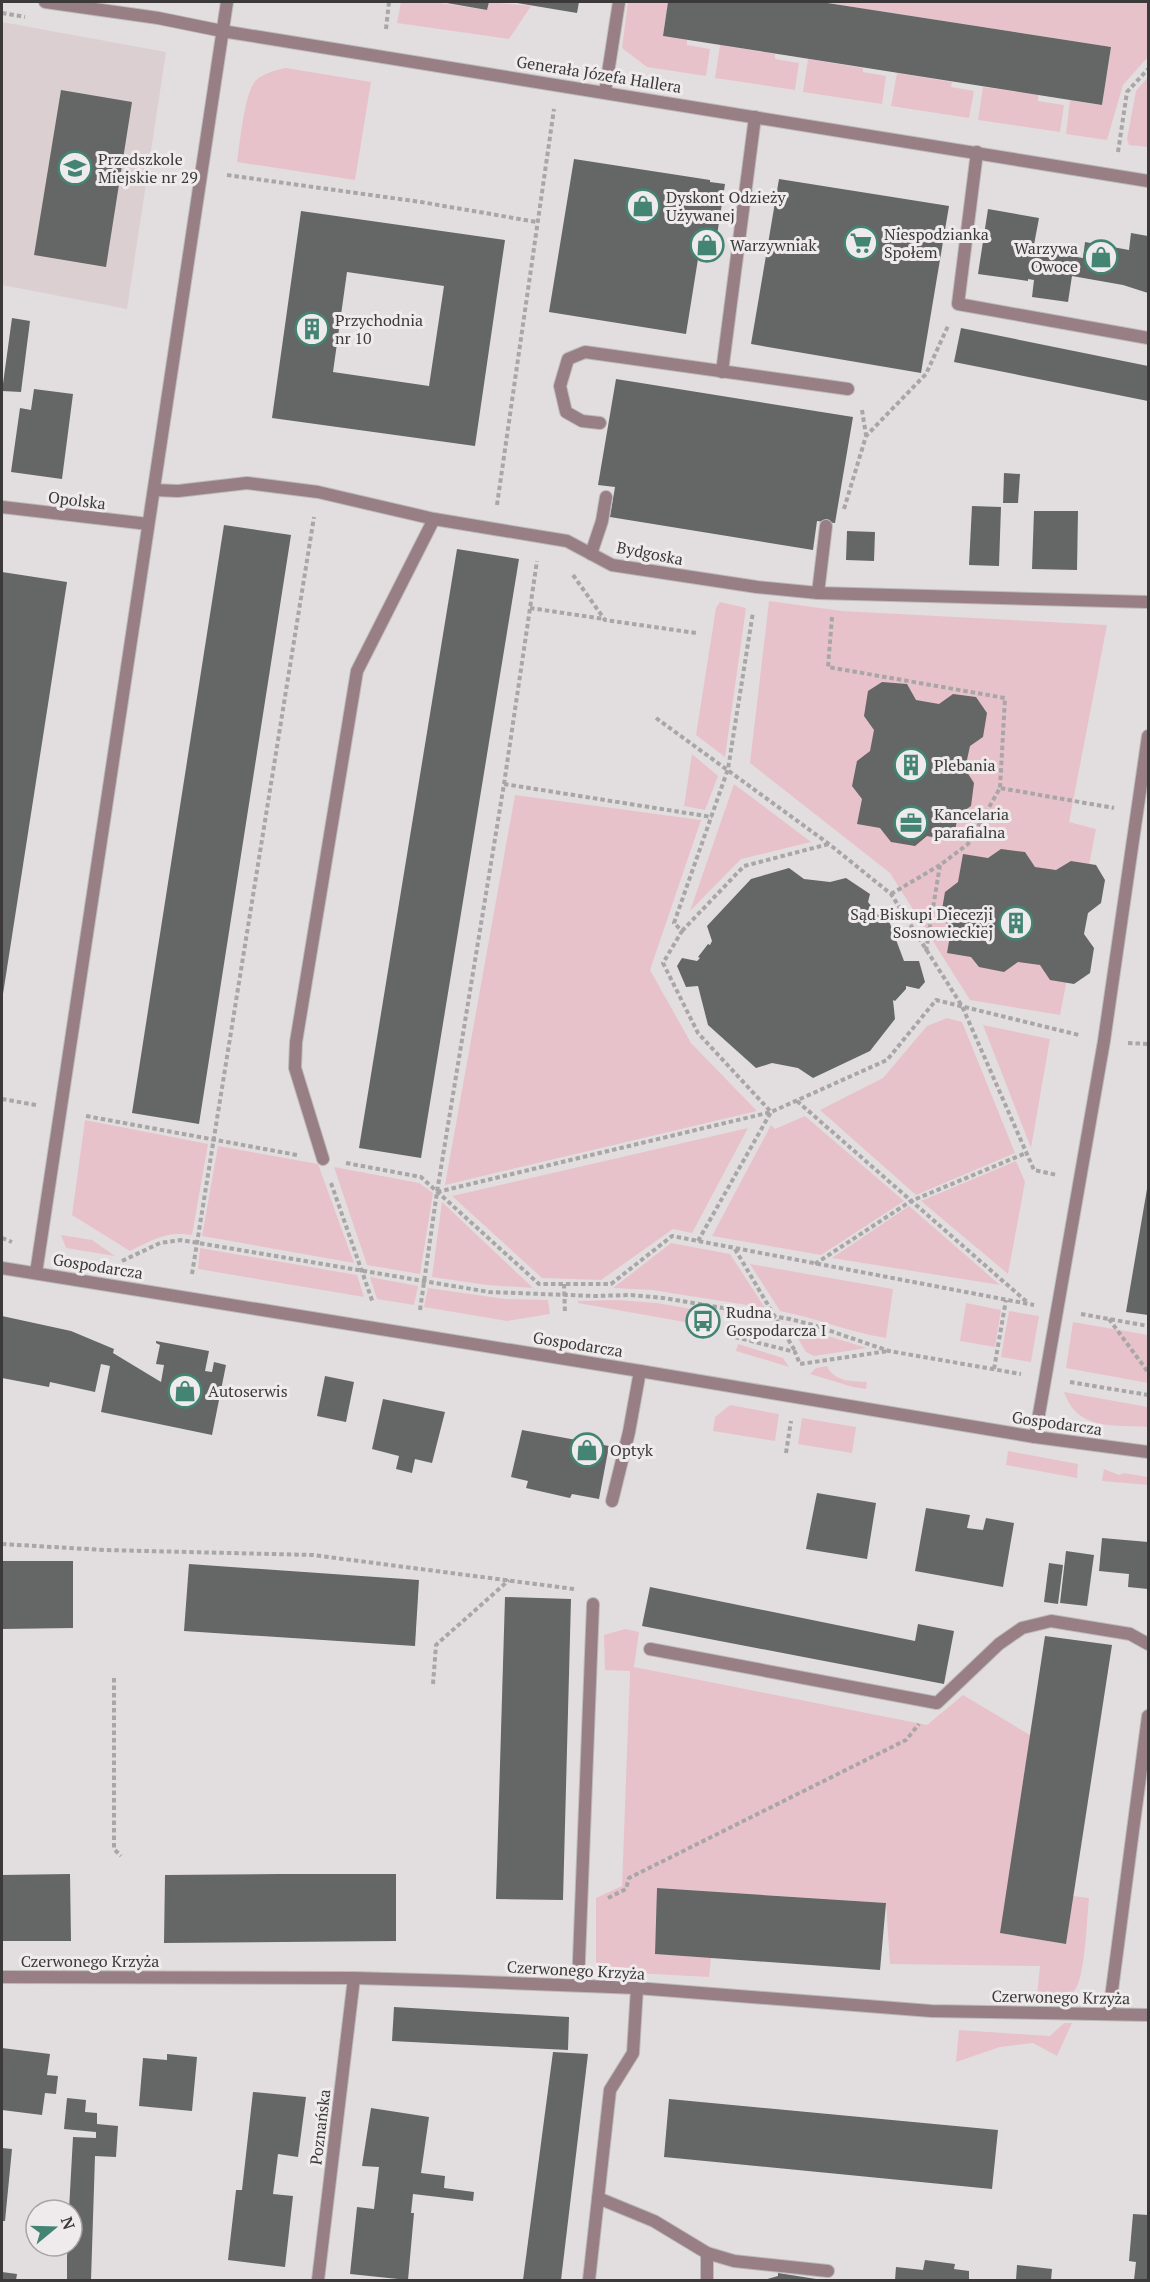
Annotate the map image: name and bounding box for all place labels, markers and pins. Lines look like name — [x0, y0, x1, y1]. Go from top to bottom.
place label: Przedszkole Miejskie nr 29 — [98, 148, 198, 188]
school or university icon: Przedszkole Miejskie nr 29 — [57, 150, 93, 186]
place label: Dyskont Odzieży Używanej — [666, 186, 786, 226]
shop icon: Dyskont Odzieży Używanej — [625, 188, 661, 224]
place label: Niespodzianka Społem — [884, 223, 989, 263]
supermarket icon: Niespodzianka Społem — [843, 225, 879, 261]
shop icon: Warzywniak — [689, 227, 725, 263]
place label: Warzywniak — [730, 234, 817, 256]
place label: Warzywa Owoce — [1014, 237, 1078, 277]
shop icon: Warzywa Owoce — [1083, 239, 1119, 275]
place label: Przychodnia nr 10 — [335, 309, 423, 349]
building icon: Przychodnia nr 10 — [294, 311, 330, 347]
building icon: Plebania — [893, 747, 929, 783]
place label: Plebania — [934, 754, 996, 776]
place label: Kancelaria parafialna — [934, 803, 1009, 843]
office icon: Kancelaria parafialna — [893, 805, 929, 841]
place label: Sąd Biskupi Diecezji Sosnowieckiej — [850, 903, 993, 943]
building icon: Sąd Biskupi Diecezji Sosnowieckiej — [998, 905, 1034, 941]
place label: Rudna Gospodarcza I — [726, 1301, 826, 1341]
bus stop icon: Rudna Gospodarcza I — [685, 1303, 721, 1339]
shop icon: Autoserwis — [167, 1373, 203, 1409]
place label: Autoserwis — [208, 1380, 288, 1402]
shop icon: Optyk — [569, 1432, 605, 1468]
place label: Optyk — [610, 1439, 654, 1461]

